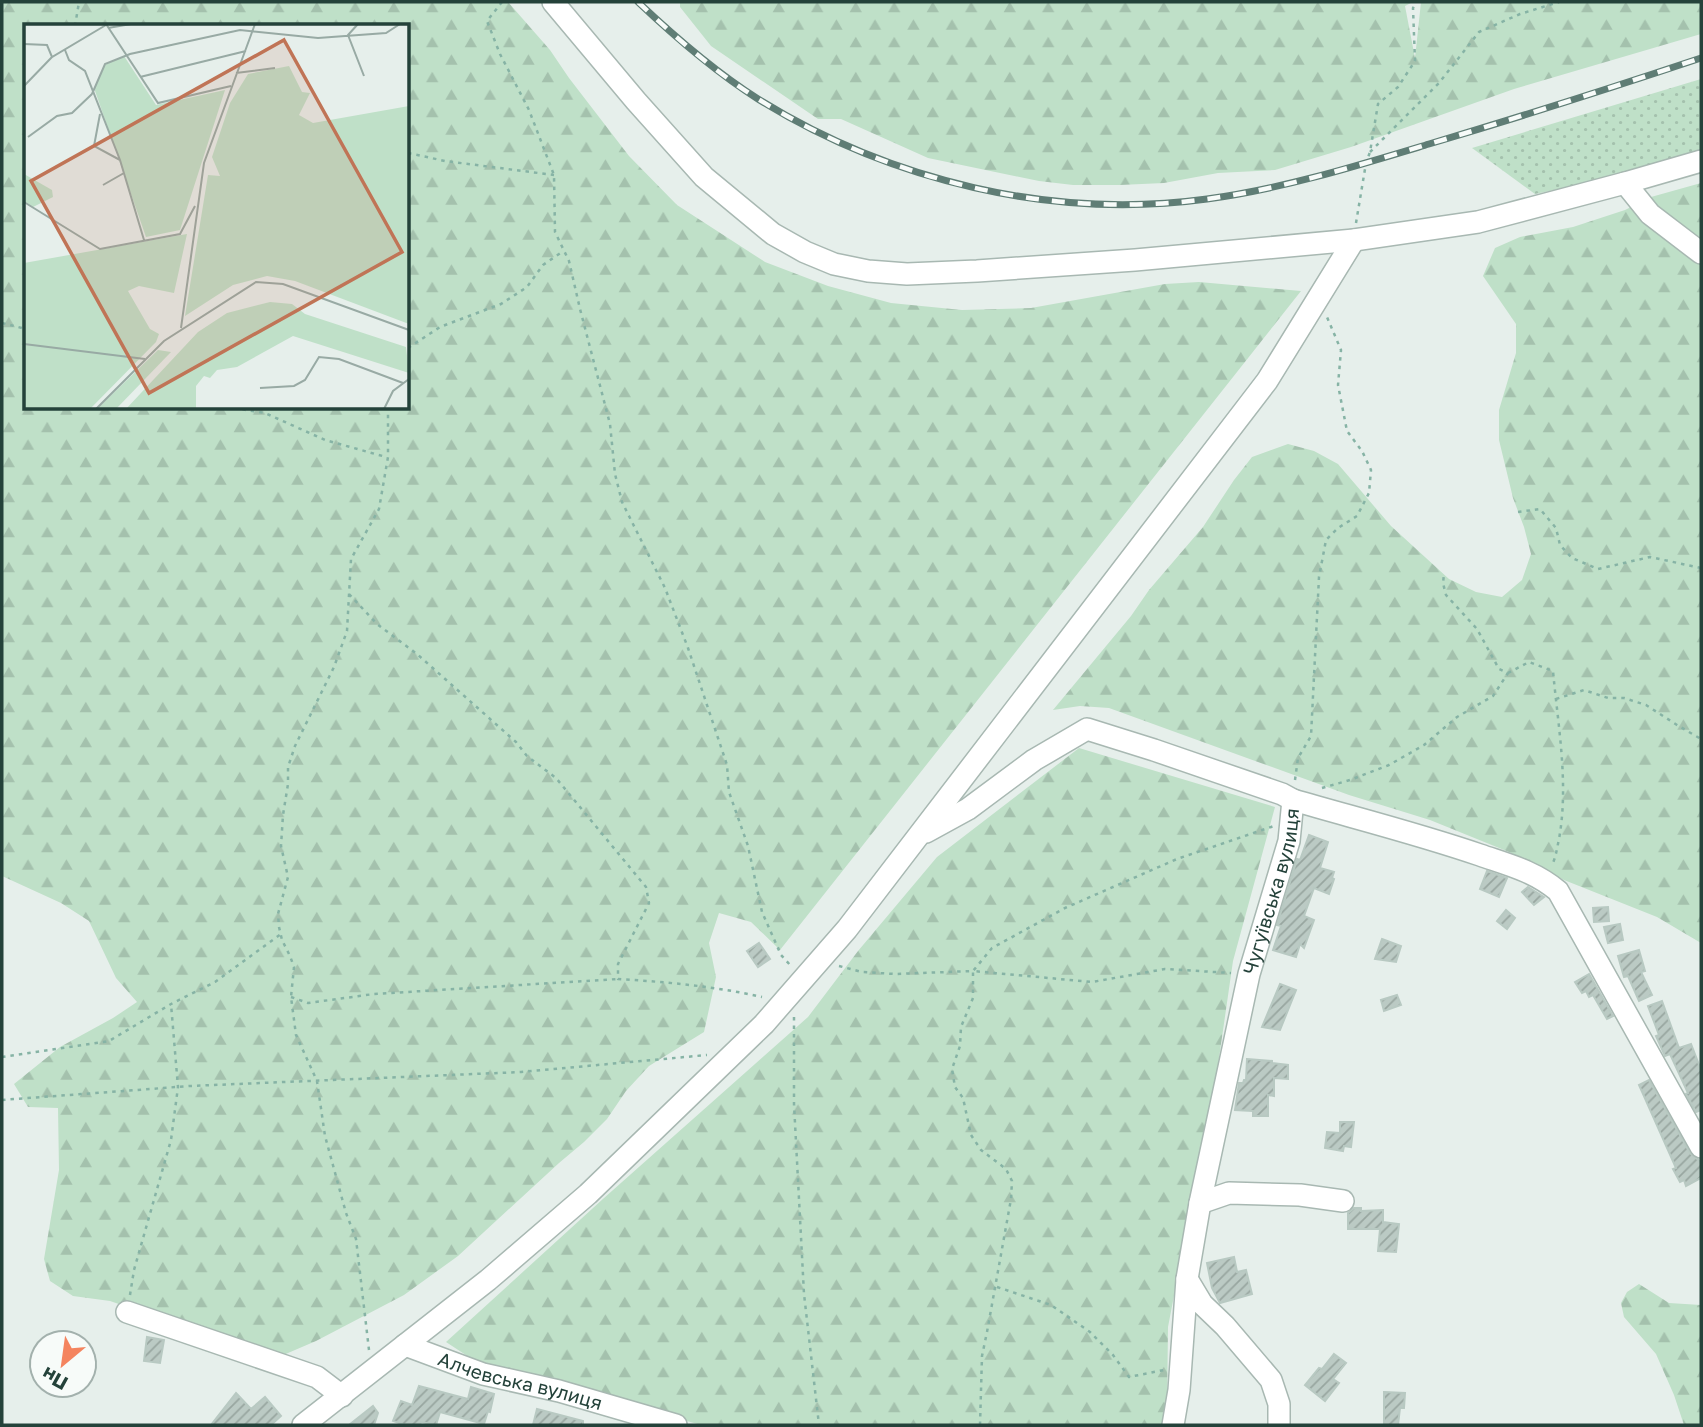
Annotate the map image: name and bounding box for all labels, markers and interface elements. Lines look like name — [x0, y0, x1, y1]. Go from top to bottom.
inset map — [24, 24, 410, 410]
street label: Чугуївська вулиця — [1238, 807, 1303, 977]
north arrow — [28, 1329, 98, 1399]
street label: Алчевська вулиця — [435, 1346, 605, 1414]
text: Пн — [38, 1363, 71, 1396]

